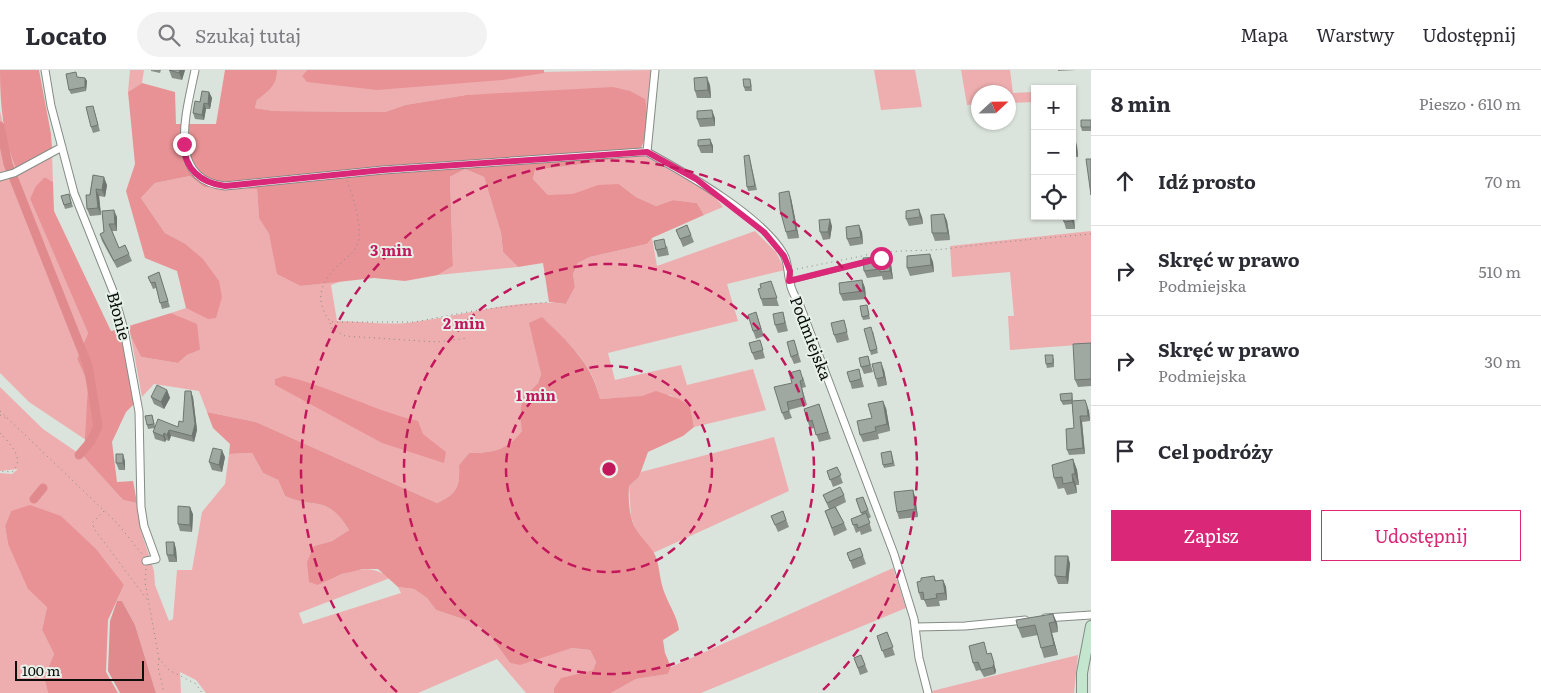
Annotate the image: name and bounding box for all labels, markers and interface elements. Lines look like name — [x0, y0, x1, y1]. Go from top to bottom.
search box — [137, 12, 487, 57]
text: Locato — [25, 17, 107, 52]
icon: search — [155, 21, 183, 49]
text: Szukaj tutaj — [195, 21, 301, 49]
text: Mapa — [1240, 21, 1288, 48]
text: Warstwy — [1316, 21, 1394, 48]
text: Udostępnij — [1422, 21, 1516, 48]
north arrow — [971, 85, 1016, 130]
map controls — [1031, 85, 1076, 220]
button: + — [1031, 85, 1076, 130]
text: 8 min — [1111, 87, 1171, 118]
text: Pieszo · 610 m — [1419, 91, 1521, 115]
button: − — [1031, 130, 1076, 175]
route end — [173, 133, 196, 156]
icon: ahead — [1111, 167, 1139, 195]
text: Idź prosto — [1158, 167, 1256, 195]
text: 70 m — [1485, 169, 1521, 193]
button: locate — [1031, 175, 1076, 220]
text: 3 min — [370, 238, 413, 261]
text: Skręć w prawo — [1158, 245, 1300, 273]
route start — [870, 247, 893, 270]
icon: right — [1111, 257, 1139, 285]
text: 510 m — [1478, 259, 1521, 283]
text: Podmiejska — [1158, 273, 1246, 297]
street label: Błonie — [102, 289, 138, 343]
street label: Podmiejska — [785, 292, 839, 384]
text: 2 min — [443, 311, 486, 334]
text: Skręć w prawo — [1158, 335, 1300, 363]
icon: right — [1111, 347, 1139, 375]
text: 30 m — [1484, 349, 1521, 373]
text: Podmiejska — [1158, 363, 1246, 387]
text: 1 min — [516, 383, 557, 406]
icon: arrive — [1111, 437, 1139, 465]
text: Cel podróży — [1158, 437, 1273, 465]
centre of rings — [600, 460, 618, 478]
button: Zapisz — [1111, 510, 1311, 561]
button: Udostępnij — [1321, 510, 1521, 561]
scale bar — [15, 658, 144, 681]
text: 100 m — [22, 660, 60, 680]

